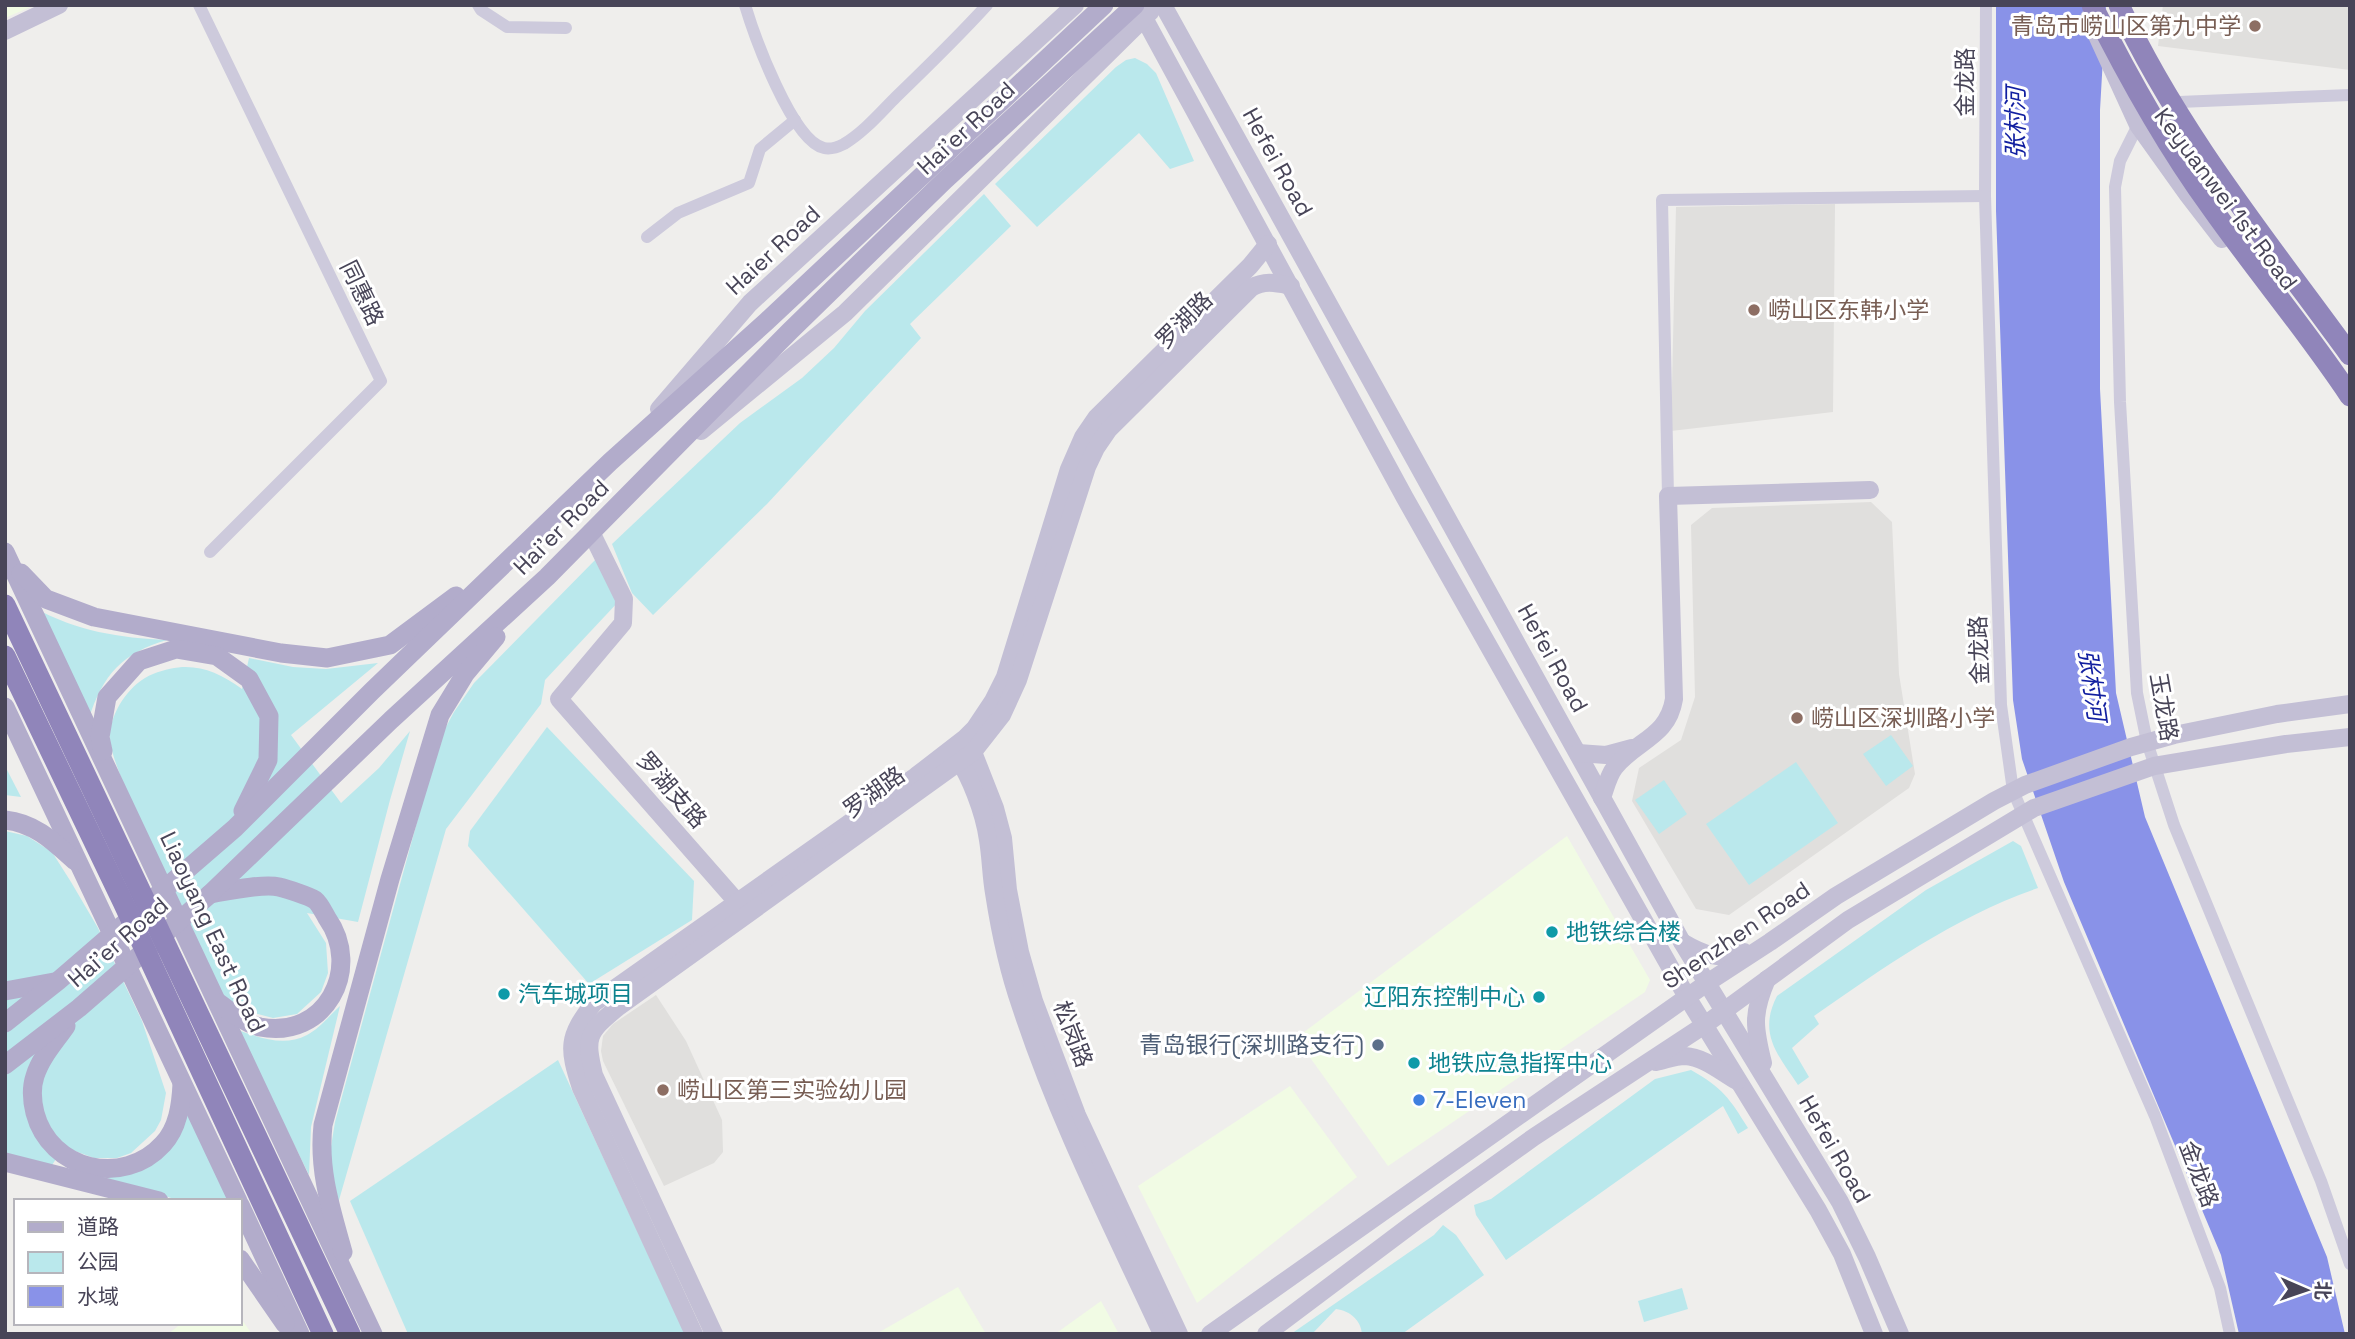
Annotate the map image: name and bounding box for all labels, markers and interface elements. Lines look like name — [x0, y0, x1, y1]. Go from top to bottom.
place label: 青岛市崂山区第九中学 — [2011, 11, 2241, 41]
marker: 青岛市崂山区第九中学 — [2247, 18, 2263, 34]
street label: 金龙路 — [1950, 48, 1980, 117]
street label: Hai'er Road — [911, 75, 1021, 181]
water label: 张村河 — [2000, 83, 2031, 159]
street label: Hefei Road — [1236, 102, 1320, 222]
street label: Keyuanwei 1st Road — [2148, 102, 2304, 296]
street label: Haier Road — [719, 199, 827, 301]
street label: 同惠路 — [333, 255, 391, 331]
street label: 罗湖路 — [1149, 285, 1219, 355]
place label: 崂山区东韩小学 — [1768, 295, 1929, 325]
marker: 崂山区东韩小学 — [1746, 302, 1762, 318]
street label: Hai'er Road — [507, 473, 615, 581]
street label: Hefei Road — [1511, 598, 1595, 718]
street label: 金龙路 — [1963, 615, 1995, 685]
water label: 张村河 — [2072, 647, 2113, 727]
street label: 玉龙路 — [2143, 670, 2185, 744]
place label: 崂山区深圳路小学 — [1811, 703, 1995, 733]
marker: 崂山区深圳路小学 — [1789, 710, 1805, 726]
street label: 罗湖支路 — [631, 745, 713, 835]
street label: 罗湖路 — [837, 760, 911, 824]
street label: Liaoyang East Road — [153, 827, 273, 1037]
street label: Shenzhen Road — [1656, 874, 1816, 996]
street label: Hai'er Road — [62, 890, 174, 994]
place label: 地铁综合楼 — [1566, 917, 1681, 947]
marker: 地铁综合楼 — [1544, 924, 1560, 940]
place label: 汽车城项目 — [518, 979, 633, 1009]
place label: 辽阳东控制中心 — [1364, 982, 1525, 1012]
marker: 汽车城项目 — [496, 986, 512, 1002]
marker: 辽阳东控制中心 — [1531, 989, 1547, 1005]
street label: 松岗路 — [1047, 996, 1099, 1072]
place label: 青岛银行(深圳路支行) — [1140, 1030, 1364, 1060]
marker: 青岛银行(深圳路支行) — [1370, 1037, 1386, 1053]
place label: 地铁应急指挥中心 — [1428, 1048, 1612, 1078]
marker: 地铁应急指挥中心 — [1406, 1055, 1422, 1071]
place label: 崂山区第三实验幼儿园 — [677, 1075, 907, 1105]
marker: 崂山区第三实验幼儿园 — [655, 1082, 671, 1098]
place label: 7-Eleven — [1433, 1085, 1526, 1115]
street label: Hefei Road — [1792, 1090, 1878, 1208]
marker: 7-Eleven — [1411, 1092, 1427, 1108]
street label: 金龙路 — [2173, 1136, 2225, 1212]
legend — [14, 1199, 242, 1325]
text: 道路 — [77, 1213, 119, 1240]
text: 公园 — [77, 1248, 119, 1275]
north arrow — [2271, 1255, 2341, 1325]
text: 北 — [2310, 1281, 2335, 1301]
text: 水域 — [77, 1283, 119, 1310]

